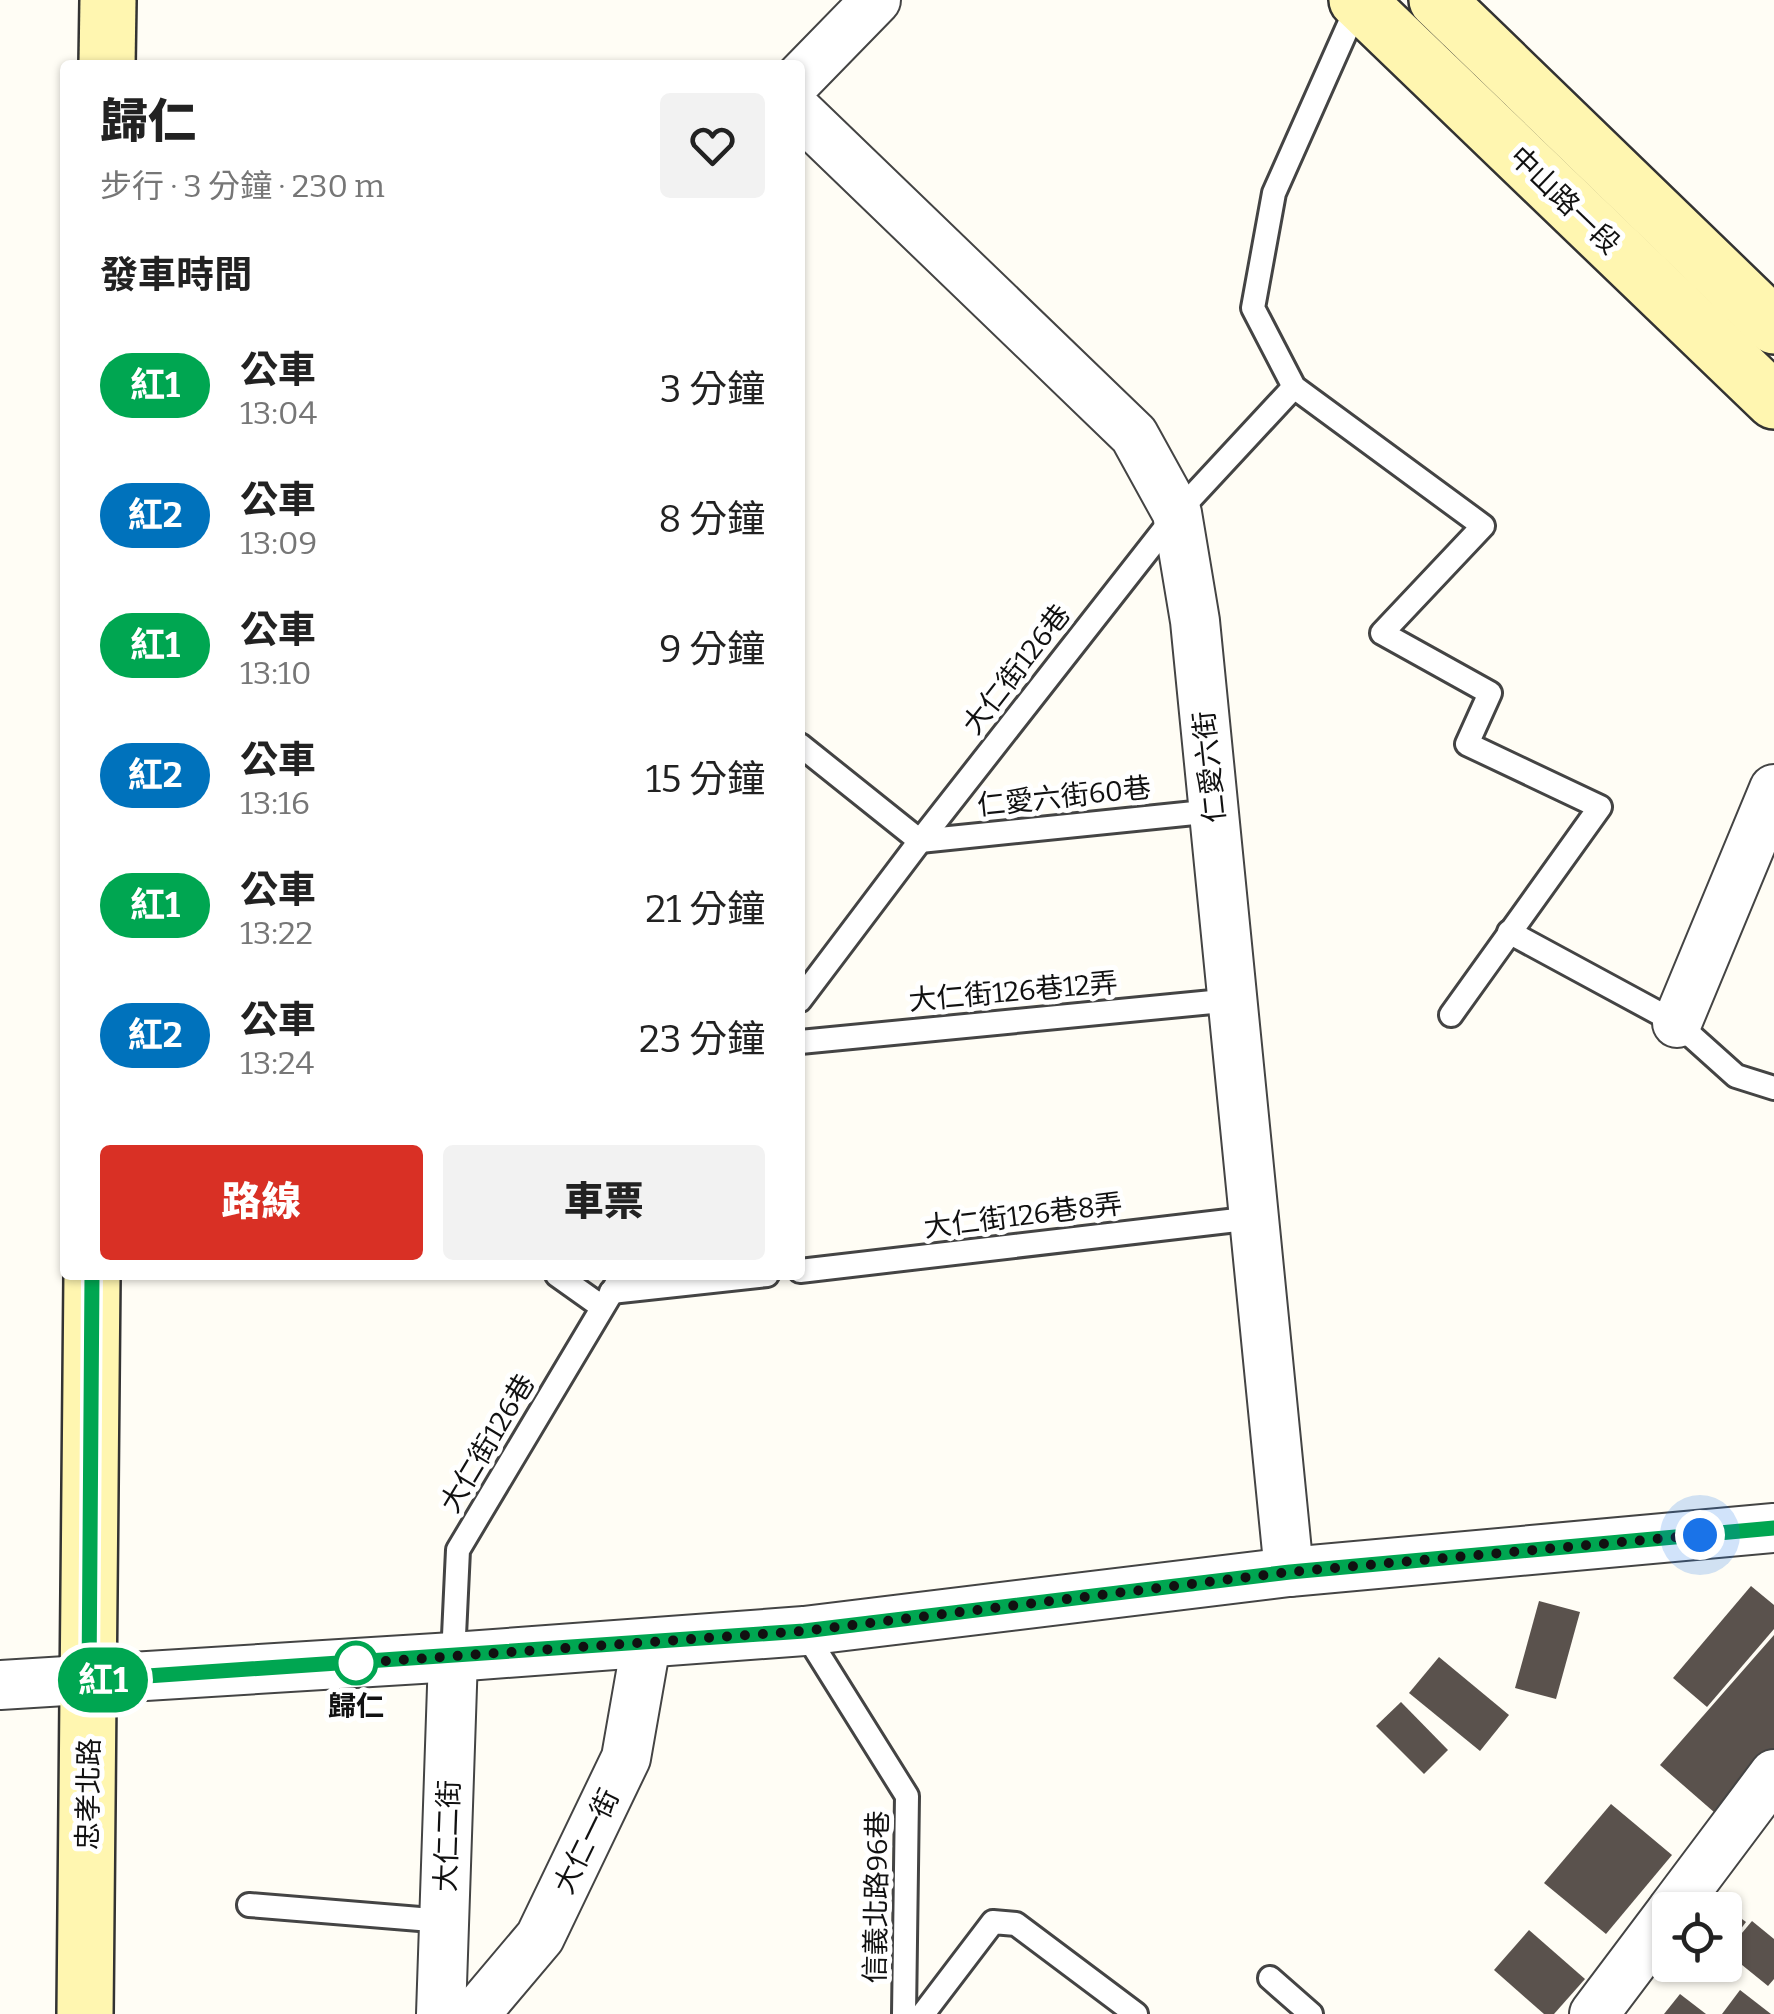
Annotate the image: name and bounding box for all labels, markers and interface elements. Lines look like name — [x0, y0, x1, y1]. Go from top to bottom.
text: 歸仁 — [100, 93, 196, 151]
button: heart — [660, 93, 765, 198]
street label: 中山路一段 — [1503, 140, 1626, 261]
text: 步行 · 3 分鐘 · 230 m — [100, 167, 385, 205]
text: 發車時間 — [100, 252, 252, 298]
text: 公車 — [240, 347, 316, 393]
text: 紅1 — [130, 364, 180, 406]
text: 3 分鐘 — [660, 366, 765, 412]
text: 13:04 — [240, 394, 317, 432]
text: 公車 — [240, 477, 316, 523]
text: 紅2 — [128, 494, 182, 536]
text: 8 分鐘 — [659, 496, 765, 542]
text: 13:09 — [240, 524, 317, 562]
street label: 大仁街126巷 — [956, 598, 1077, 741]
text: 公車 — [240, 607, 316, 653]
text: 紅1 — [130, 624, 180, 666]
text: 9 分鐘 — [659, 626, 765, 672]
text: 13:10 — [240, 654, 312, 692]
street label: 仁愛六街 — [1187, 710, 1232, 824]
text: 公車 — [240, 737, 316, 783]
text: 紅2 — [128, 754, 182, 796]
text: 15 分鐘 — [646, 756, 765, 802]
street label: 仁愛六街60巷 — [976, 771, 1152, 822]
text: 13:16 — [240, 784, 310, 822]
text: 公車 — [240, 867, 316, 913]
text: 紅1 — [130, 884, 180, 926]
text: 21 分鐘 — [645, 886, 765, 932]
text: 13:22 — [240, 914, 313, 952]
street label: 大仁街126巷12弄 — [907, 966, 1119, 1017]
text: 公車 — [240, 997, 316, 1043]
text: 紅2 — [128, 1014, 182, 1056]
text: 23 分鐘 — [639, 1016, 765, 1062]
text: 13:24 — [240, 1044, 314, 1082]
button: 路線 — [100, 1145, 423, 1260]
button: 車票 — [443, 1145, 765, 1260]
street label: 大仁街126巷8弄 — [922, 1187, 1124, 1244]
street label: 大仁街126巷 — [433, 1368, 541, 1518]
your location — [1675, 1510, 1725, 1560]
marker: 歸仁 — [335, 1642, 377, 1684]
line badge: 紅1 — [58, 1648, 148, 1712]
text: 紅1 — [78, 1659, 128, 1701]
place label: 歸仁 — [328, 1690, 384, 1723]
street label: 忠孝北路 — [71, 1738, 106, 1850]
street label: 大仁二街 — [429, 1779, 466, 1893]
street label: 大仁一街 — [547, 1784, 626, 1899]
street label: 信義北路96巷 — [858, 1810, 895, 1984]
map controls — [1652, 1892, 1742, 1982]
button: locate — [1652, 1892, 1742, 1982]

